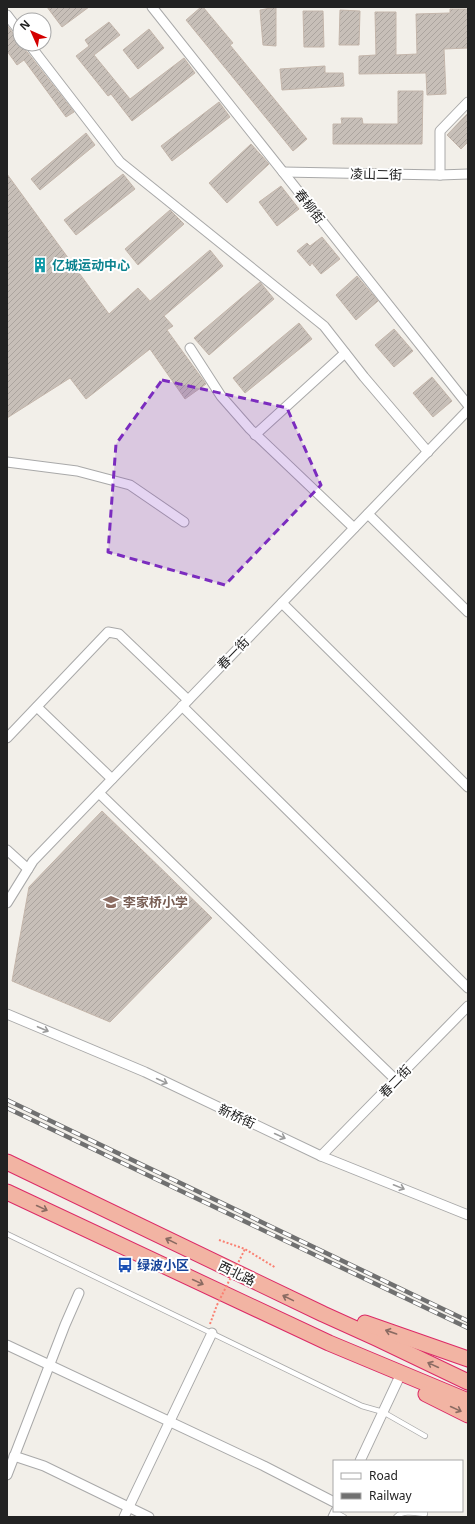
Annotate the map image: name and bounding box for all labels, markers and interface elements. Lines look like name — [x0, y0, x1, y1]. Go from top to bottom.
north arrow — [12, 12, 52, 52]
text: N — [16, 16, 33, 33]
street label: 凌山二街 — [350, 165, 402, 183]
street label: 春柳街 — [291, 185, 329, 227]
building icon: 亿城运动中心 — [31, 256, 49, 274]
place label: 亿城运动中心 — [52, 256, 130, 274]
street label: 春一街 — [213, 633, 253, 673]
school or university icon: 李家桥小学 — [102, 893, 120, 911]
place label: 李家桥小学 — [123, 893, 188, 911]
one-way arrow — [37, 1026, 49, 1034]
street label: 春二街 — [375, 1061, 415, 1101]
one-way arrow — [156, 1078, 168, 1085]
street label: 新桥街 — [216, 1100, 258, 1132]
one-way arrow — [274, 1133, 286, 1140]
one-way arrow — [393, 1184, 405, 1192]
one-way arrow — [36, 1205, 48, 1212]
one-way arrow — [165, 1237, 177, 1244]
bus stop icon: 绿波小区 — [116, 1256, 134, 1274]
place label: 绿波小区 — [137, 1256, 189, 1274]
street label: 西北路 — [216, 1256, 258, 1290]
one-way arrow — [192, 1279, 204, 1286]
one-way arrow — [282, 1293, 294, 1301]
one-way arrow — [386, 1328, 398, 1336]
one-way arrow — [427, 1361, 439, 1368]
one-way arrow — [450, 1406, 462, 1413]
legend — [333, 1460, 463, 1512]
text: Road — [369, 1467, 398, 1484]
text: Railway — [369, 1487, 413, 1504]

